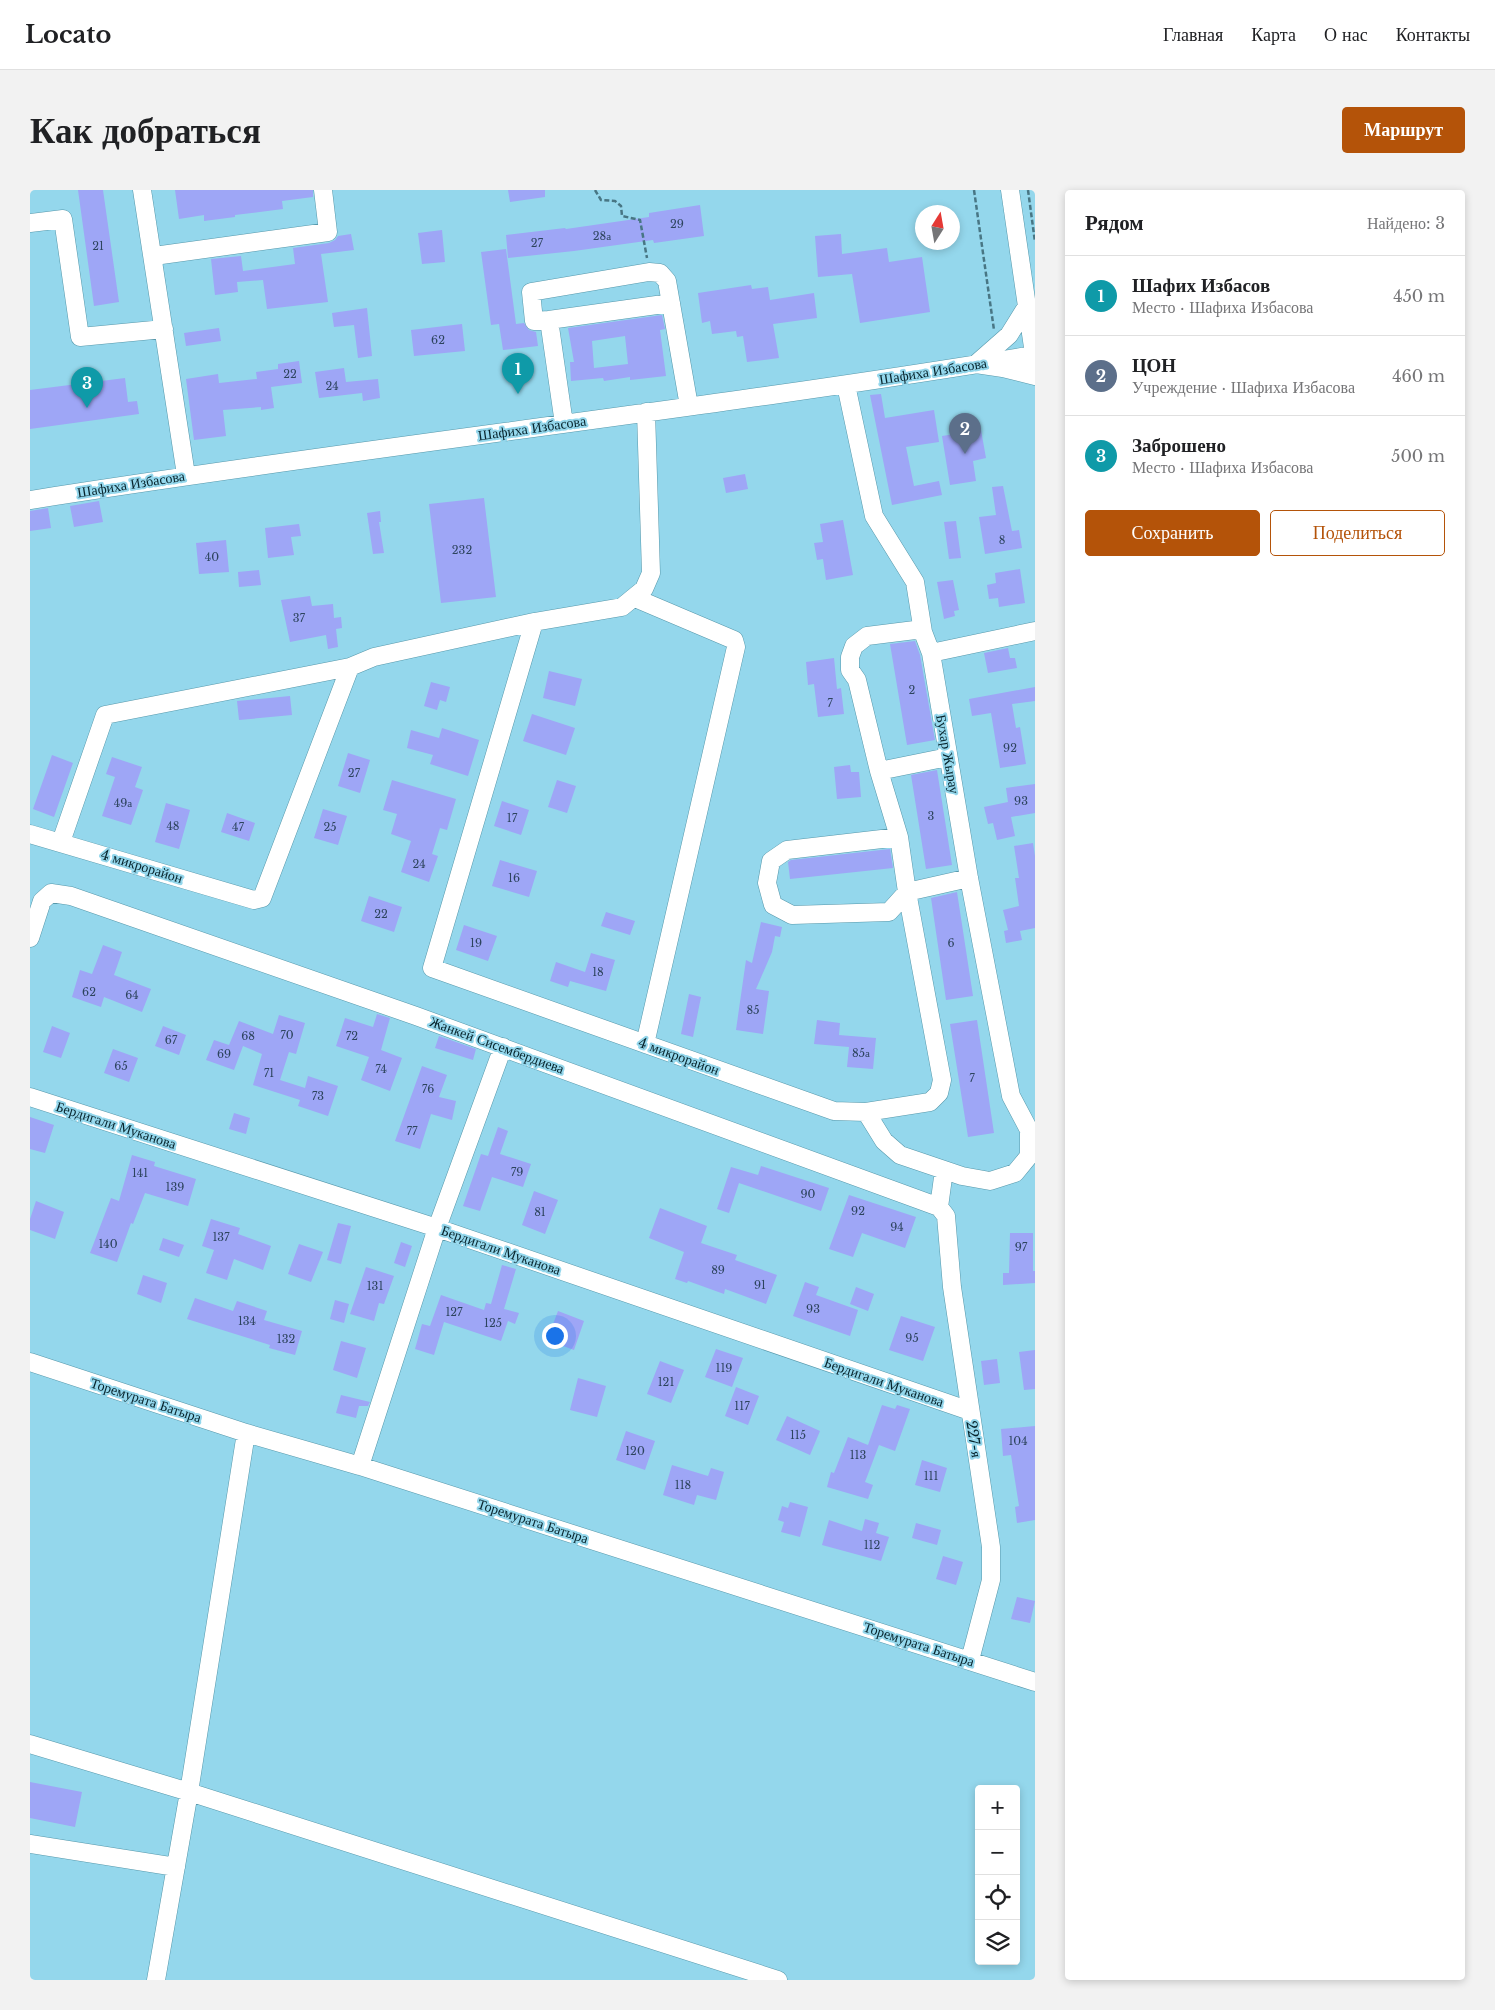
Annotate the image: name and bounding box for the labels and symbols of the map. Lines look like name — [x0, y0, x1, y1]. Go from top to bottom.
north arrow — [915, 205, 960, 250]
house number: 29 — [670, 217, 684, 231]
house number: 28а — [593, 229, 611, 243]
house number: 27 — [531, 236, 544, 250]
house number: 21 — [92, 239, 104, 253]
house number: 62 — [431, 333, 445, 347]
pin: 1 — [502, 353, 534, 394]
street label: Шафиха Избасова — [878, 353, 989, 388]
pin: 3 — [71, 367, 103, 408]
house number: 22 — [283, 367, 297, 381]
house number: 24 — [325, 379, 339, 393]
street label: Шафиха Избасова — [477, 411, 588, 444]
pin: 2 — [949, 413, 981, 454]
street label: Шафиха Избасова — [76, 466, 187, 501]
house number: 8 — [999, 533, 1005, 547]
house number: 232 — [452, 543, 472, 557]
house number: 40 — [205, 550, 219, 564]
house number: 37 — [293, 611, 306, 625]
house number: 2 — [909, 683, 916, 697]
house number: 7 — [827, 696, 833, 710]
street label: Бухар Жырау — [932, 713, 964, 795]
house number: 92 — [1003, 741, 1017, 755]
house number: 27 — [348, 766, 361, 780]
house number: 93 — [1014, 794, 1028, 808]
house number: 49а — [114, 796, 132, 810]
house number: 3 — [928, 809, 935, 823]
house number: 17 — [507, 811, 518, 825]
house number: 48 — [166, 819, 180, 833]
house number: 47 — [232, 820, 244, 834]
house number: 25 — [323, 820, 337, 834]
street label: 4 микрорайон — [99, 845, 186, 887]
house number: 24 — [412, 857, 426, 871]
house number: 16 — [508, 871, 520, 885]
house number: 22 — [374, 907, 388, 921]
house number: 19 — [470, 936, 482, 950]
house number: 6 — [947, 936, 955, 950]
house number: 18 — [592, 965, 604, 979]
house number: 62 — [82, 985, 96, 999]
house number: 64 — [125, 988, 139, 1002]
house number: 85 — [747, 1003, 759, 1017]
street label: Жанкей Сисембердиева — [427, 1012, 567, 1078]
house number: 70 — [280, 1028, 294, 1042]
house number: 68 — [241, 1029, 255, 1043]
house number: 72 — [346, 1029, 358, 1043]
house number: 67 — [165, 1033, 178, 1047]
street label: 4 микрорайон — [636, 1033, 722, 1079]
house number: 85а — [852, 1046, 870, 1060]
house number: 69 — [217, 1047, 231, 1061]
house number: 65 — [114, 1059, 128, 1073]
house number: 74 — [375, 1062, 387, 1076]
house number: 71 — [264, 1066, 274, 1080]
house number: 7 — [969, 1071, 975, 1085]
house number: 76 — [422, 1082, 434, 1096]
house number: 73 — [312, 1089, 324, 1103]
street label: Бердигали Муканова — [54, 1097, 179, 1153]
house number: 77 — [406, 1124, 418, 1138]
house number: 79 — [511, 1165, 523, 1179]
house number: 141 — [132, 1166, 148, 1180]
house number: 139 — [166, 1180, 184, 1194]
house number: 90 — [801, 1187, 816, 1201]
house number: 92 — [851, 1204, 865, 1218]
house number: 81 — [534, 1205, 546, 1219]
house number: 94 — [890, 1220, 904, 1234]
street label: Бердигали Муканова — [439, 1221, 564, 1279]
house number: 137 — [212, 1230, 230, 1244]
house number: 140 — [98, 1237, 118, 1251]
house number: 97 — [1015, 1240, 1028, 1254]
house number: 89 — [711, 1263, 725, 1277]
house number: 91 — [754, 1278, 766, 1292]
house number: 131 — [367, 1279, 383, 1293]
house number: 93 — [806, 1302, 820, 1316]
house number: 127 — [445, 1305, 463, 1319]
house number: 134 — [238, 1314, 256, 1328]
house number: 125 — [484, 1316, 502, 1330]
your location — [542, 1323, 568, 1349]
house number: 95 — [905, 1331, 919, 1345]
house number: 132 — [277, 1332, 295, 1346]
street label: Бердигали Муканова — [822, 1353, 947, 1411]
house number: 119 — [716, 1361, 732, 1375]
street label: Торемурата Батыра — [88, 1374, 204, 1427]
house number: 121 — [658, 1375, 674, 1389]
house number: 117 — [734, 1399, 750, 1413]
street label: 227-я — [962, 1419, 986, 1459]
house number: 115 — [790, 1428, 806, 1442]
house number: 104 — [1008, 1434, 1028, 1448]
house number: 120 — [625, 1444, 645, 1458]
house number: 113 — [850, 1448, 867, 1462]
house number: 111 — [924, 1469, 938, 1483]
house number: 118 — [675, 1478, 691, 1492]
street label: Торемурата Батыра — [475, 1495, 591, 1548]
house number: 112 — [864, 1538, 881, 1552]
street label: Торемурата Батыра — [861, 1618, 977, 1671]

